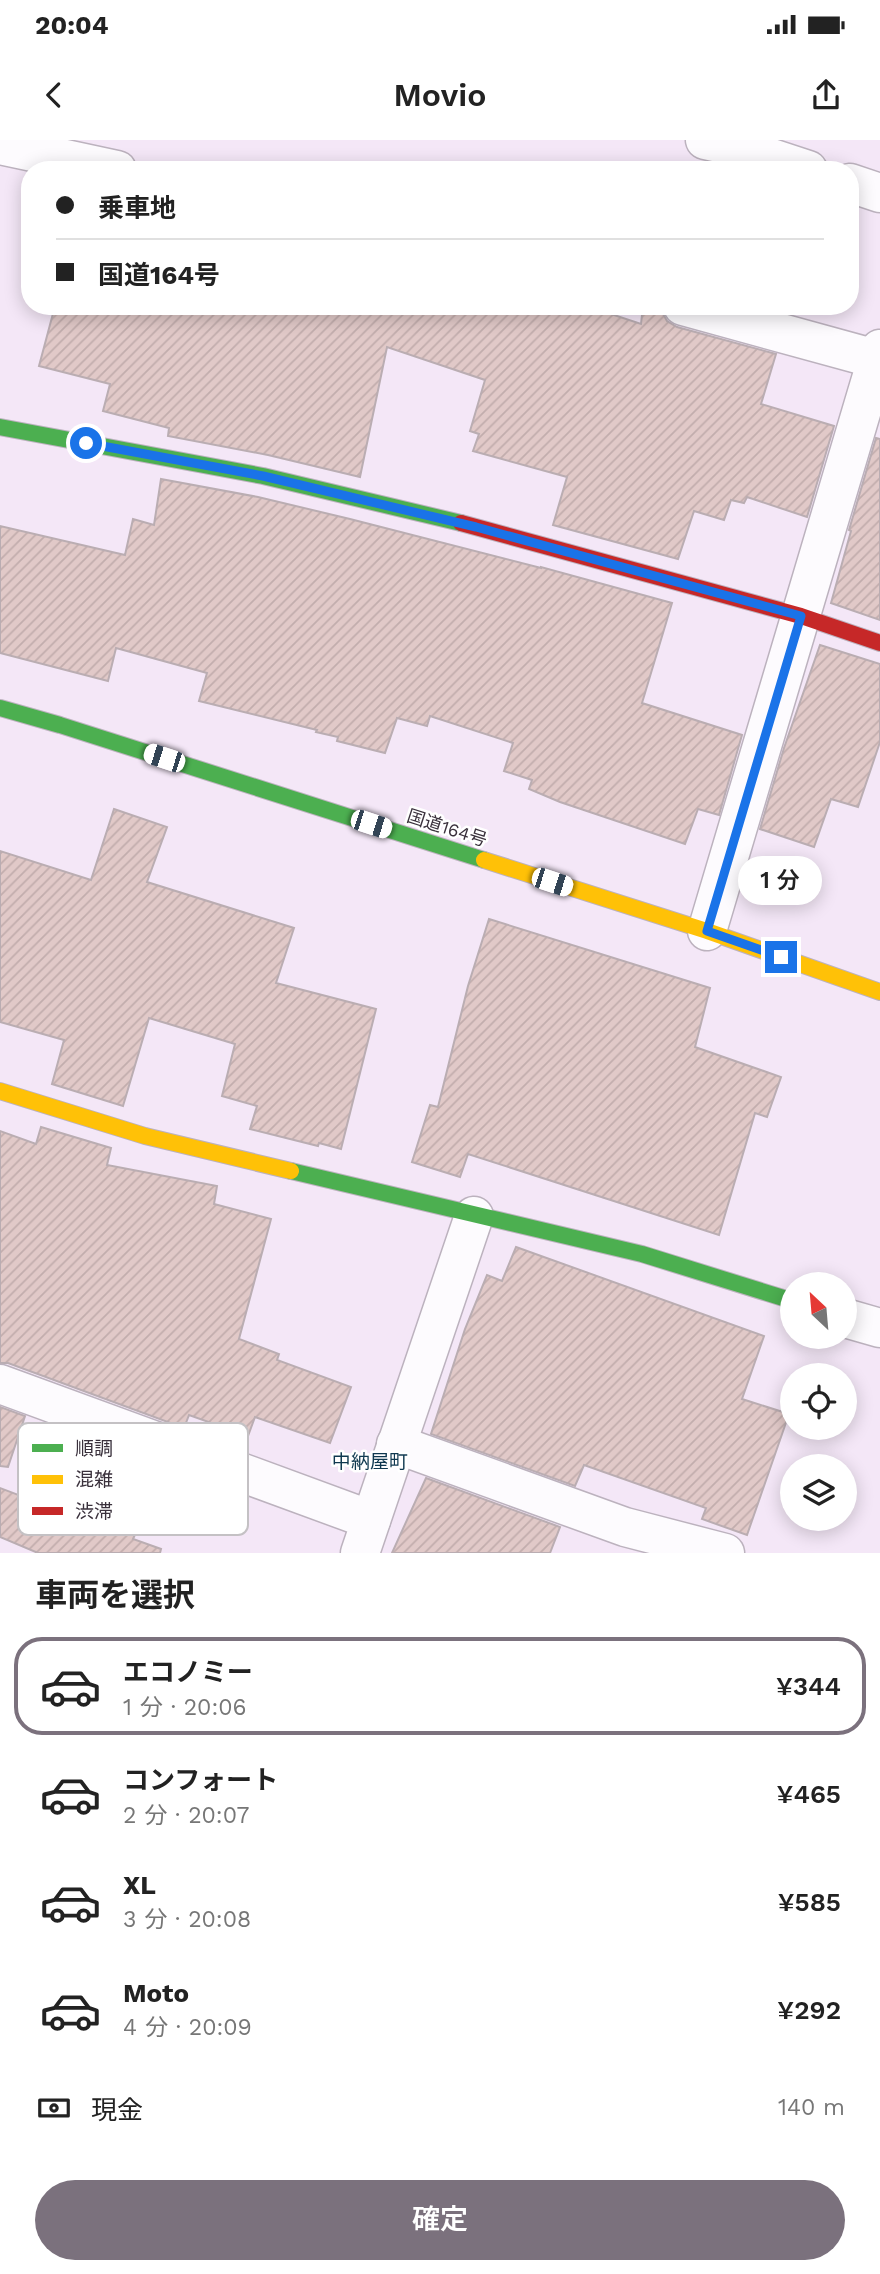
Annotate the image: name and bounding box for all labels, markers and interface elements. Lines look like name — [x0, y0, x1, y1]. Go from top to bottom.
text: 20:04 — [35, 10, 109, 40]
icon: back — [35, 76, 73, 114]
text: Movio — [394, 76, 486, 114]
icon: share — [807, 76, 845, 114]
text: 乗車地 — [98, 193, 176, 223]
text: 国道164号 — [98, 260, 220, 290]
route start — [70, 427, 102, 459]
car — [141, 742, 188, 774]
street label: 国道164号 — [404, 805, 490, 850]
car — [348, 808, 395, 840]
callout: 1 分 — [739, 856, 823, 904]
car — [529, 866, 576, 898]
text: 1 分 — [760, 867, 800, 894]
route end — [765, 941, 797, 973]
north arrow — [780, 1272, 858, 1349]
map controls — [780, 1272, 857, 1531]
button: locate — [780, 1363, 857, 1440]
legend — [18, 1423, 248, 1535]
text: 順調 — [75, 1437, 113, 1460]
district label: 中納屋町 — [332, 1450, 408, 1473]
button: layers — [780, 1454, 857, 1531]
text: 混雑 — [75, 1468, 113, 1491]
text: 渋滞 — [75, 1500, 113, 1523]
text: 車両を選択 — [35, 1576, 195, 1614]
icon: car — [39, 1655, 102, 1718]
text: エコノミー — [123, 1657, 253, 1687]
text: ¥344 — [776, 1671, 841, 1701]
text: 1 分 · 20:06 — [123, 1694, 247, 1721]
icon: car — [39, 1763, 102, 1826]
text: コンフォート — [123, 1765, 278, 1795]
text: ¥465 — [777, 1779, 841, 1809]
text: 2 分 · 20:07 — [123, 1802, 249, 1829]
text: XL — [123, 1870, 156, 1900]
icon: car — [39, 1871, 102, 1934]
text: ¥585 — [778, 1887, 841, 1917]
text: 3 分 · 20:08 — [123, 1906, 251, 1933]
text: Moto — [123, 1978, 189, 2008]
icon: car — [39, 1979, 102, 2042]
text: ¥292 — [777, 1995, 841, 2025]
text: 4 分 · 20:09 — [123, 2014, 252, 2041]
icon: cash — [35, 2089, 73, 2127]
text: 140 m — [778, 2094, 845, 2121]
text: 現金 — [91, 2095, 143, 2125]
button: 確定 — [35, 2180, 845, 2260]

